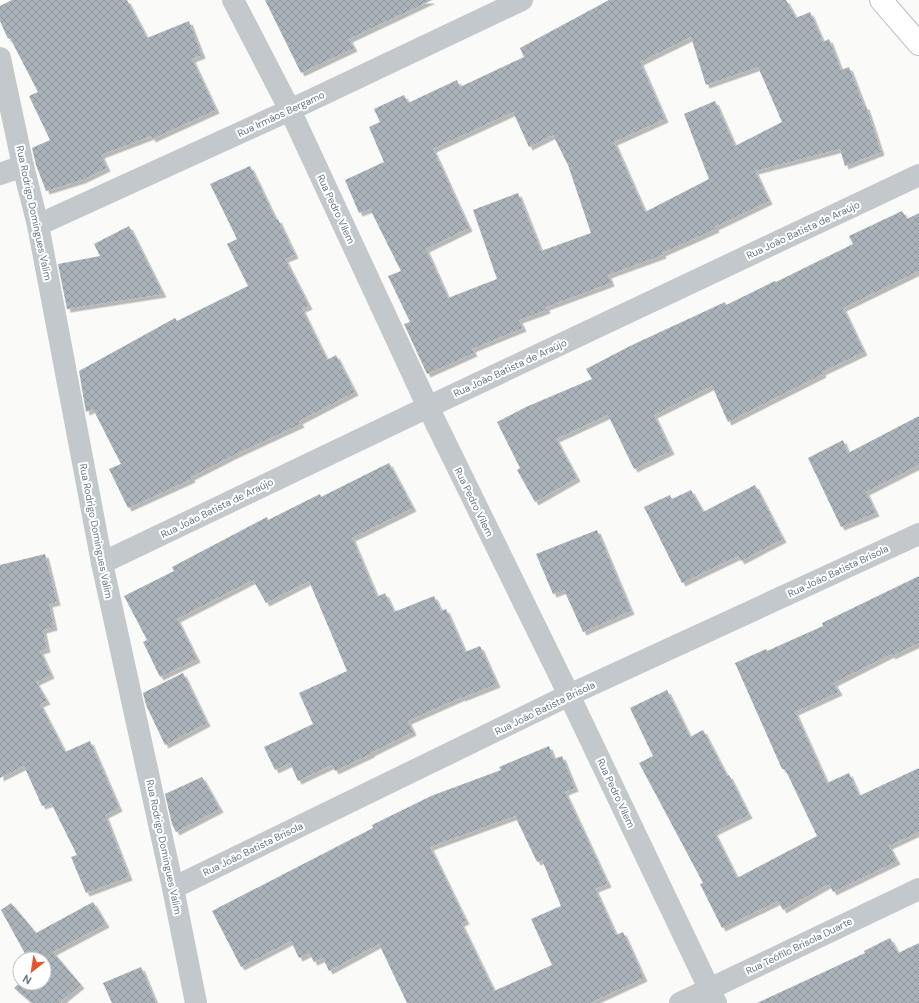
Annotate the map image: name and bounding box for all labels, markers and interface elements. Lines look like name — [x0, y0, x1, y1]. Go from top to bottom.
street label: Rua Irmãos Bergamo — [235, 88, 327, 140]
street label: Rua Rodrigo Domingues Valim — [13, 144, 55, 282]
street label: Rua Pedro Vilem — [314, 172, 358, 246]
street label: Rua João Batista de Araújo — [744, 198, 862, 262]
street label: Rua João Batista de Araújo — [451, 336, 569, 400]
street label: Rua Rodrigo Domingues Valim — [77, 462, 115, 600]
street label: Rua Pedro Vilem — [452, 465, 496, 539]
street label: Rua João Batista de Araújo — [159, 475, 275, 541]
street label: Rua João Batista Brisola — [785, 542, 891, 600]
street label: Rua João Batista Brisola — [493, 678, 597, 738]
street label: Rua Pedro Vilem — [594, 756, 638, 830]
street label: Rua Rodrigo Domingues Valim — [143, 778, 185, 916]
street label: Rua João Batista Brisola — [201, 819, 305, 879]
street label: Rua Teófilo Brisola Duarte — [743, 914, 855, 978]
north arrow — [12, 951, 52, 991]
text: N — [20, 972, 34, 988]

